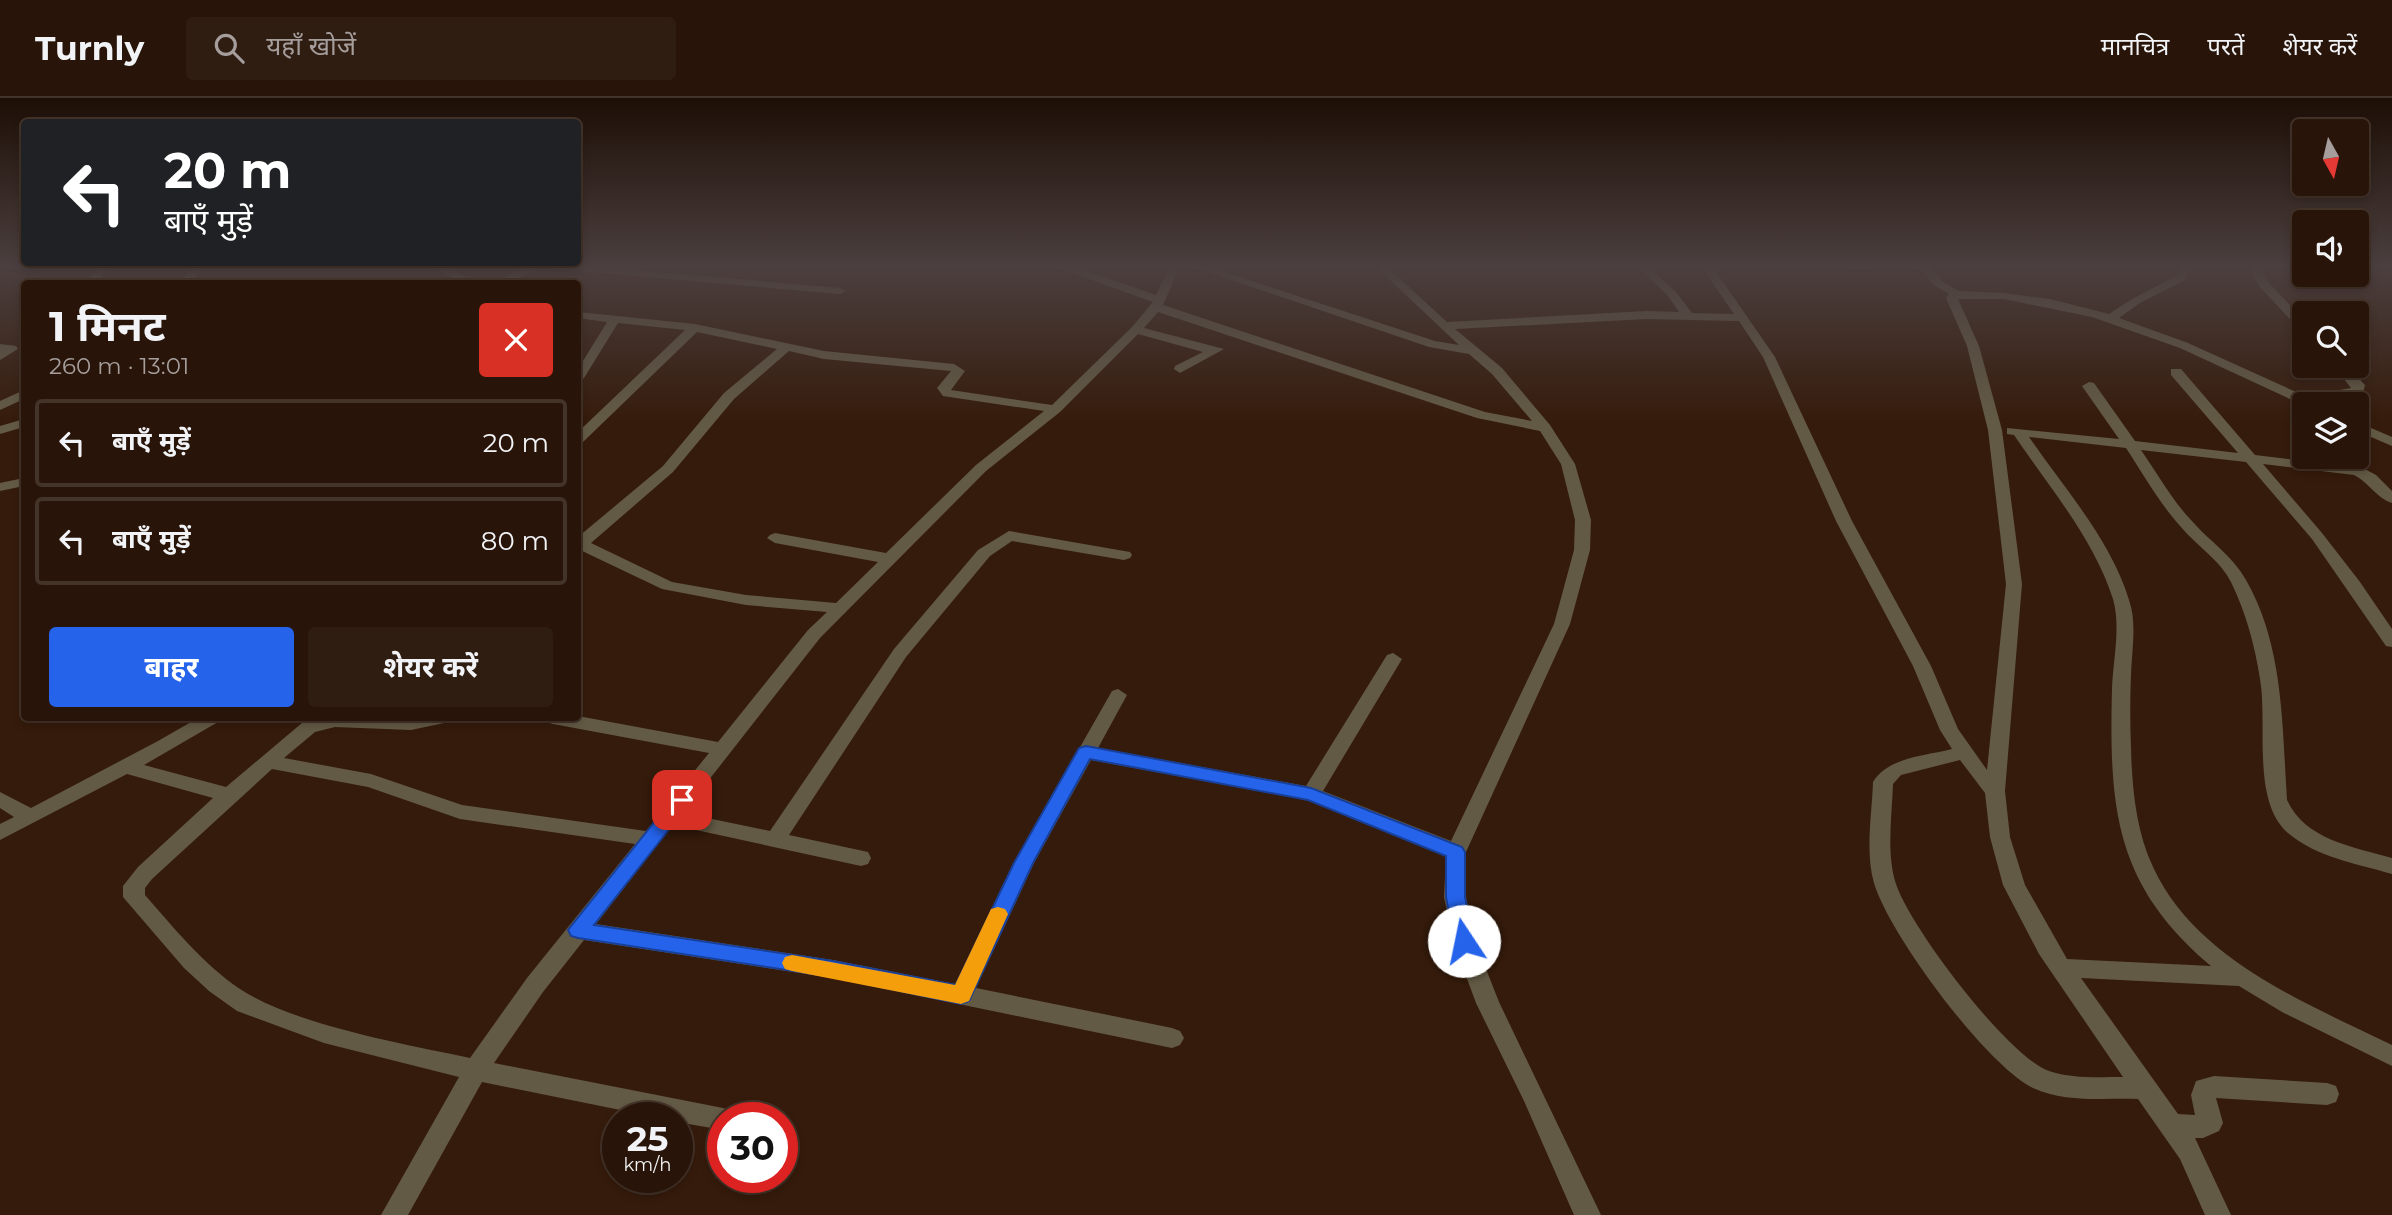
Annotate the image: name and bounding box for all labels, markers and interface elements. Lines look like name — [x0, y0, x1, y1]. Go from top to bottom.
search box — [186, 17, 676, 80]
text: Turnly — [35, 28, 144, 68]
icon: search — [210, 29, 248, 67]
text: यहाँ खोजें — [266, 30, 356, 62]
text: मानचित्र — [2101, 32, 2169, 61]
text: परतें — [2207, 32, 2244, 61]
text: शेयर करें — [2282, 32, 2357, 61]
north arrow — [2292, 119, 2370, 196]
map controls — [2292, 119, 2369, 469]
text: 20 m — [164, 141, 291, 200]
icon: left — [49, 147, 140, 238]
text: बाएँ मुड़ें — [164, 201, 253, 240]
button: sound — [2292, 210, 2369, 287]
text: 1 मिनट — [49, 300, 166, 352]
button: search — [2292, 301, 2369, 378]
button: close — [479, 303, 553, 377]
text: 260 m · 13:01 — [49, 352, 189, 380]
button: layers — [2292, 392, 2369, 469]
icon: left — [53, 424, 91, 462]
text: बाएँ मुड़ें — [112, 425, 191, 457]
text: 20 m — [483, 427, 549, 459]
icon: left — [53, 522, 91, 560]
text: बाएँ मुड़ें — [112, 523, 191, 555]
text: 80 m — [481, 525, 549, 557]
button: बाहर — [49, 627, 294, 707]
button: शेयर करें — [308, 627, 553, 707]
pin — [652, 770, 712, 830]
icon: arrive — [663, 781, 701, 819]
position arrow — [1427, 904, 1501, 978]
speed limit sign: 30 — [707, 1102, 798, 1193]
text: 25 — [627, 1117, 668, 1160]
text: km/h — [623, 1154, 672, 1176]

